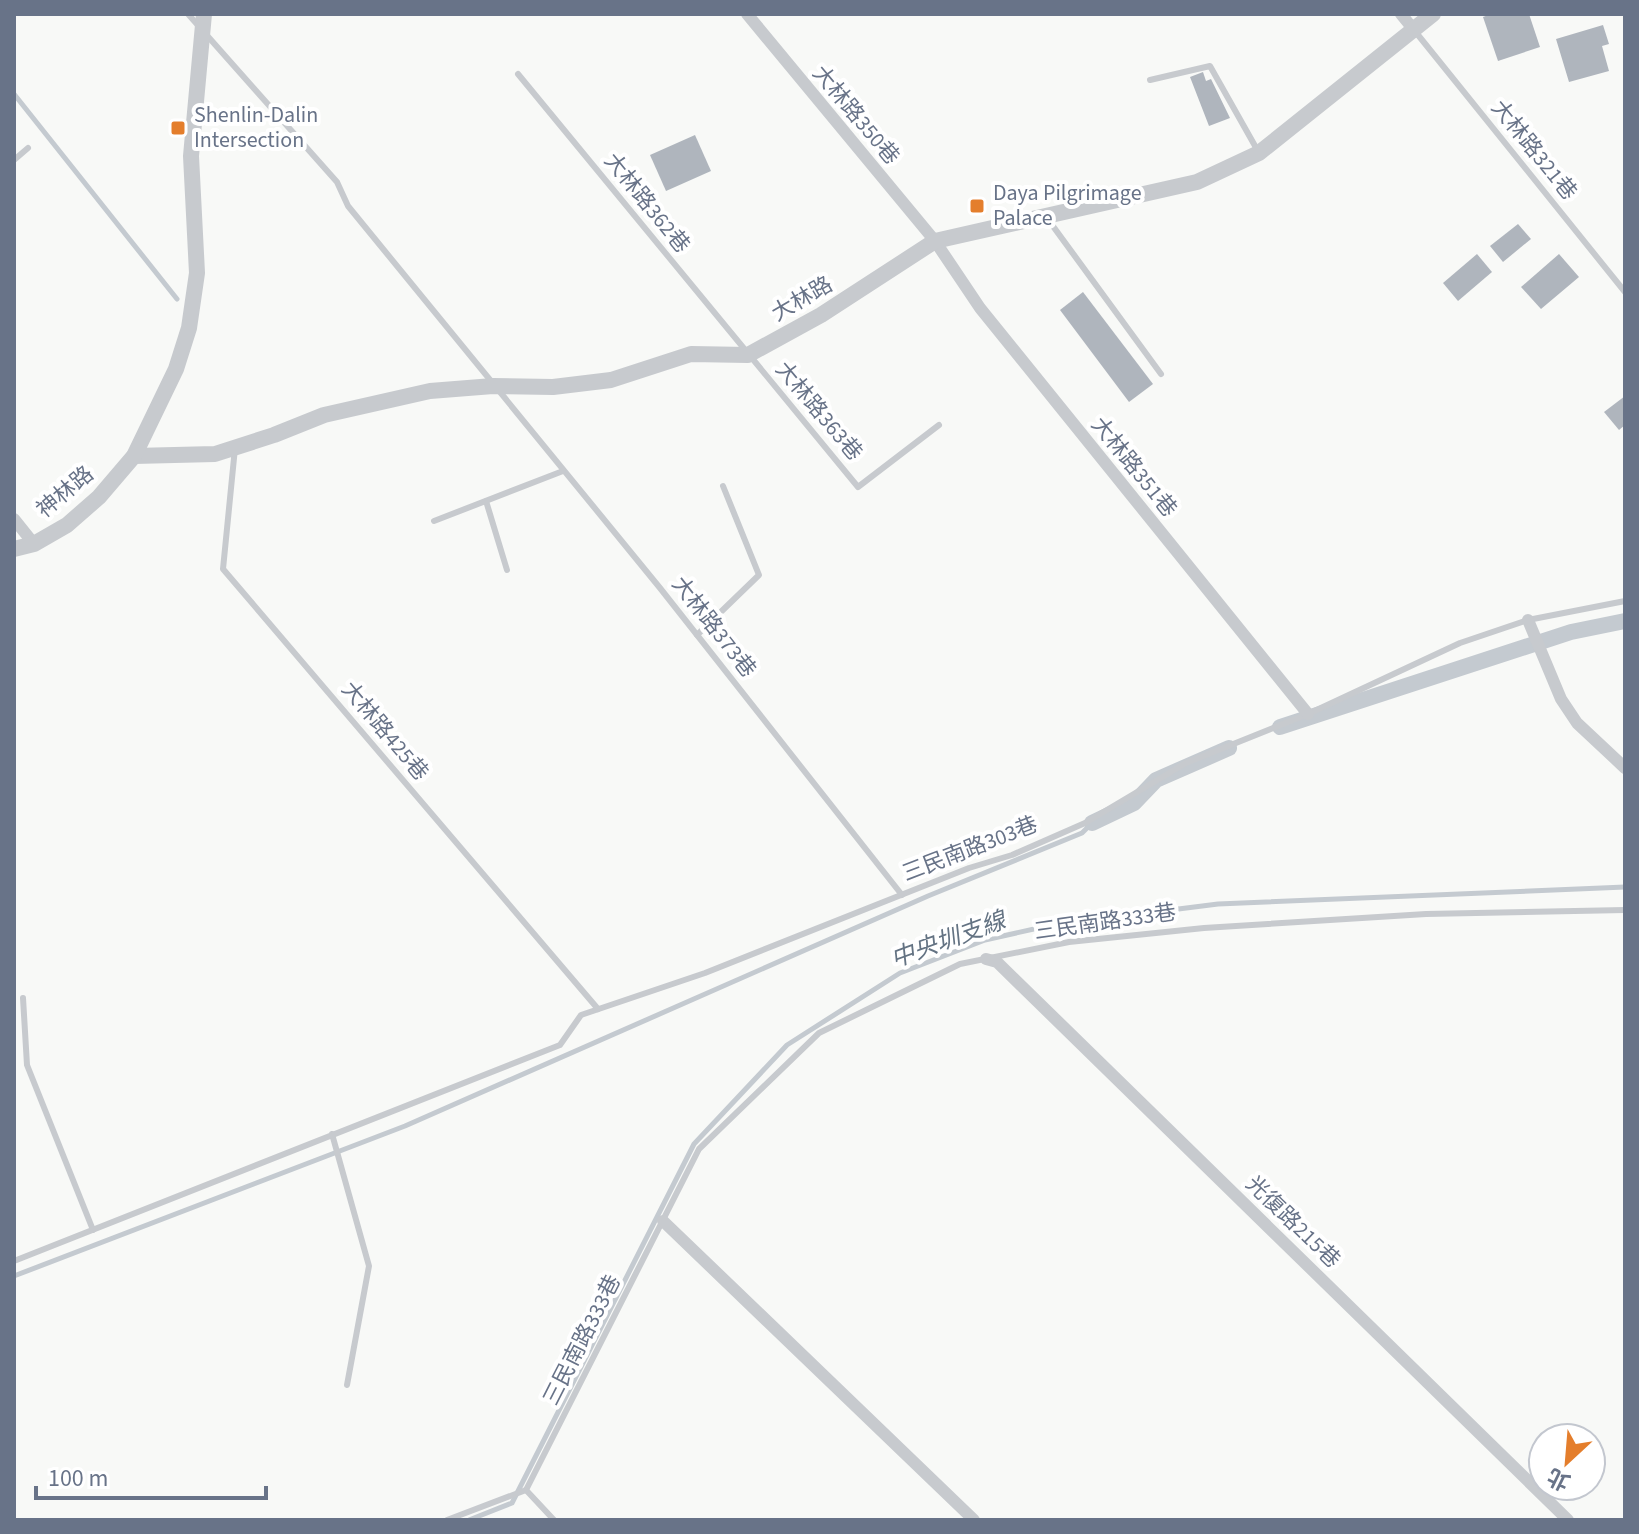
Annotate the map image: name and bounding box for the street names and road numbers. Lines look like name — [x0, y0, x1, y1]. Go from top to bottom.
street label: 大林路350巷 — [805, 58, 907, 172]
street label: 大林路321巷 — [1484, 93, 1584, 207]
street label: 大林路362巷 — [597, 146, 697, 260]
street label: 大林路 — [765, 269, 839, 329]
street label: 大林路363巷 — [768, 354, 870, 468]
street label: 大林路351巷 — [1084, 410, 1184, 524]
street label: 神林路 — [29, 459, 101, 525]
street label: 大林路373巷 — [664, 570, 764, 684]
street label: 大林路425巷 — [334, 674, 436, 788]
street label: 三民南路303巷 — [898, 808, 1042, 890]
street label: 三民南路333巷 — [1032, 896, 1178, 948]
street label: 光復路215巷 — [1238, 1169, 1348, 1275]
street label: 三民南路333巷 — [535, 1269, 629, 1411]

